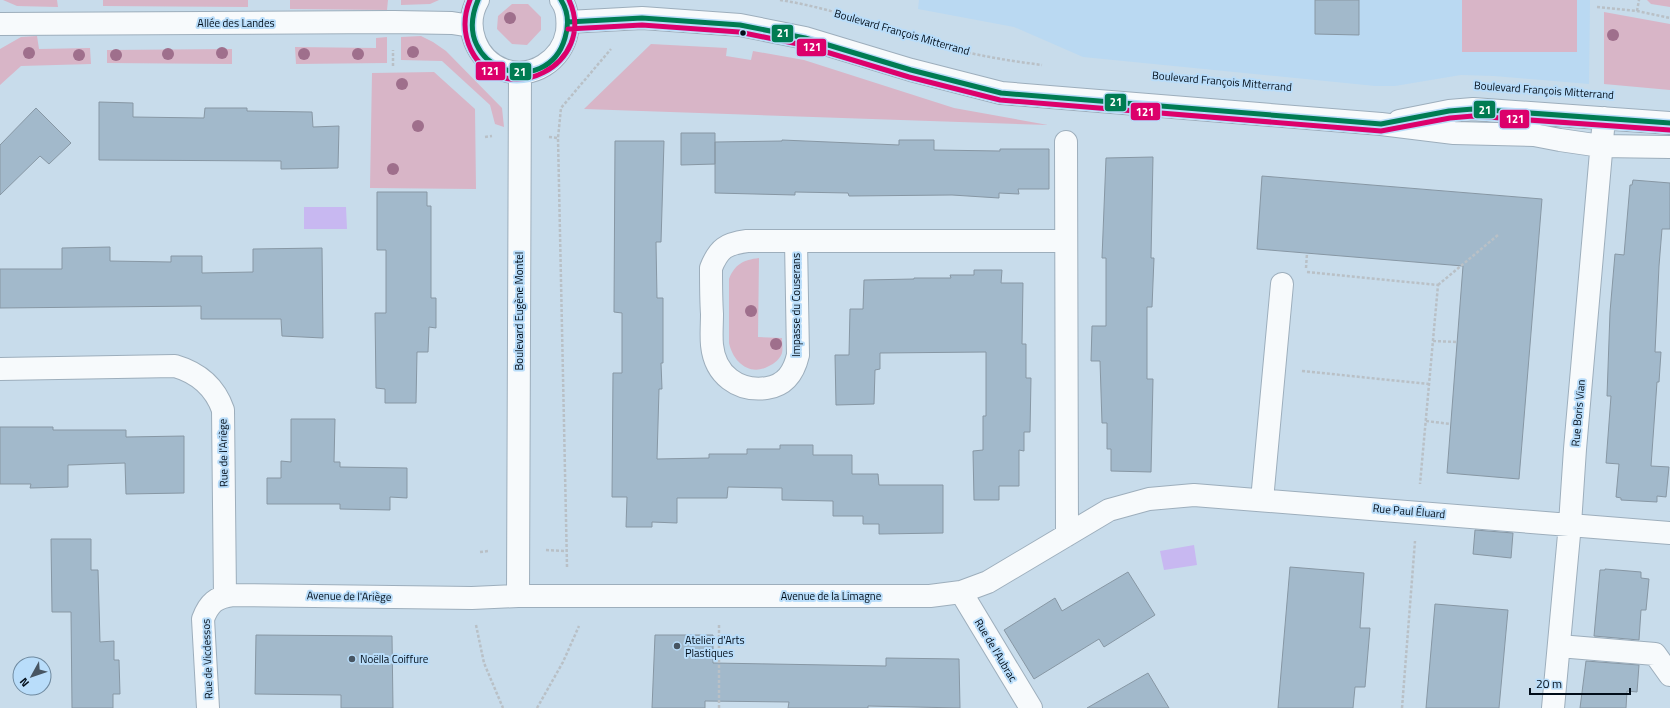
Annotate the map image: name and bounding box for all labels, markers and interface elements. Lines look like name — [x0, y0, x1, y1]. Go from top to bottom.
street label: Boulevard François Mitterrand — [832, 5, 972, 59]
street label: Allée des Landes — [197, 15, 275, 31]
line badge: 21 — [771, 24, 794, 43]
text: 21 — [777, 25, 789, 41]
unlabelled marker — [738, 28, 748, 38]
line badge: 121 — [796, 38, 827, 57]
text: 121 — [803, 39, 821, 55]
line badge: 121 — [475, 61, 506, 81]
line badge: 21 — [509, 62, 532, 81]
text: 121 — [481, 63, 499, 79]
text: 21 — [514, 64, 526, 80]
street label: Boulevard François Mitterrand — [1152, 67, 1293, 95]
street label: Boulevard François Mitterrand — [1474, 77, 1615, 103]
line badge: 21 — [1104, 93, 1127, 112]
text: 21 — [1110, 94, 1122, 110]
line badge: 21 — [1473, 100, 1496, 119]
line badge: 121 — [1130, 102, 1161, 121]
text: 21 — [1479, 102, 1491, 118]
text: 121 — [1136, 104, 1154, 120]
line badge: 121 — [1499, 109, 1530, 129]
text: 121 — [1506, 111, 1524, 127]
street label: Boulevard Eugène Montel — [511, 252, 527, 370]
street label: Impasse du Couserans — [788, 253, 804, 357]
street label: Rue Boris Vian — [1567, 379, 1589, 447]
street label: Rue de l'Ariège — [214, 418, 232, 487]
street label: Rue Paul Éluard — [1372, 500, 1446, 522]
street label: Avenue de l'Ariège — [307, 587, 392, 605]
street label: Avenue de la Limagne — [781, 588, 882, 604]
street label: Rue de l'Aubrac — [971, 615, 1021, 685]
street label: Rue de Vicdessos — [198, 619, 216, 699]
place label: Atelier d'Arts Plastiques — [685, 632, 745, 661]
marker: Atelier d'Arts Plastiques — [672, 641, 682, 651]
place label: Noëlla Coiffure — [360, 651, 429, 667]
marker: Noëlla Coiffure — [347, 654, 357, 664]
north arrow — [12, 656, 52, 696]
scale bar — [1530, 670, 1630, 696]
text: N — [16, 674, 33, 690]
text: 20 m — [1536, 674, 1562, 693]

